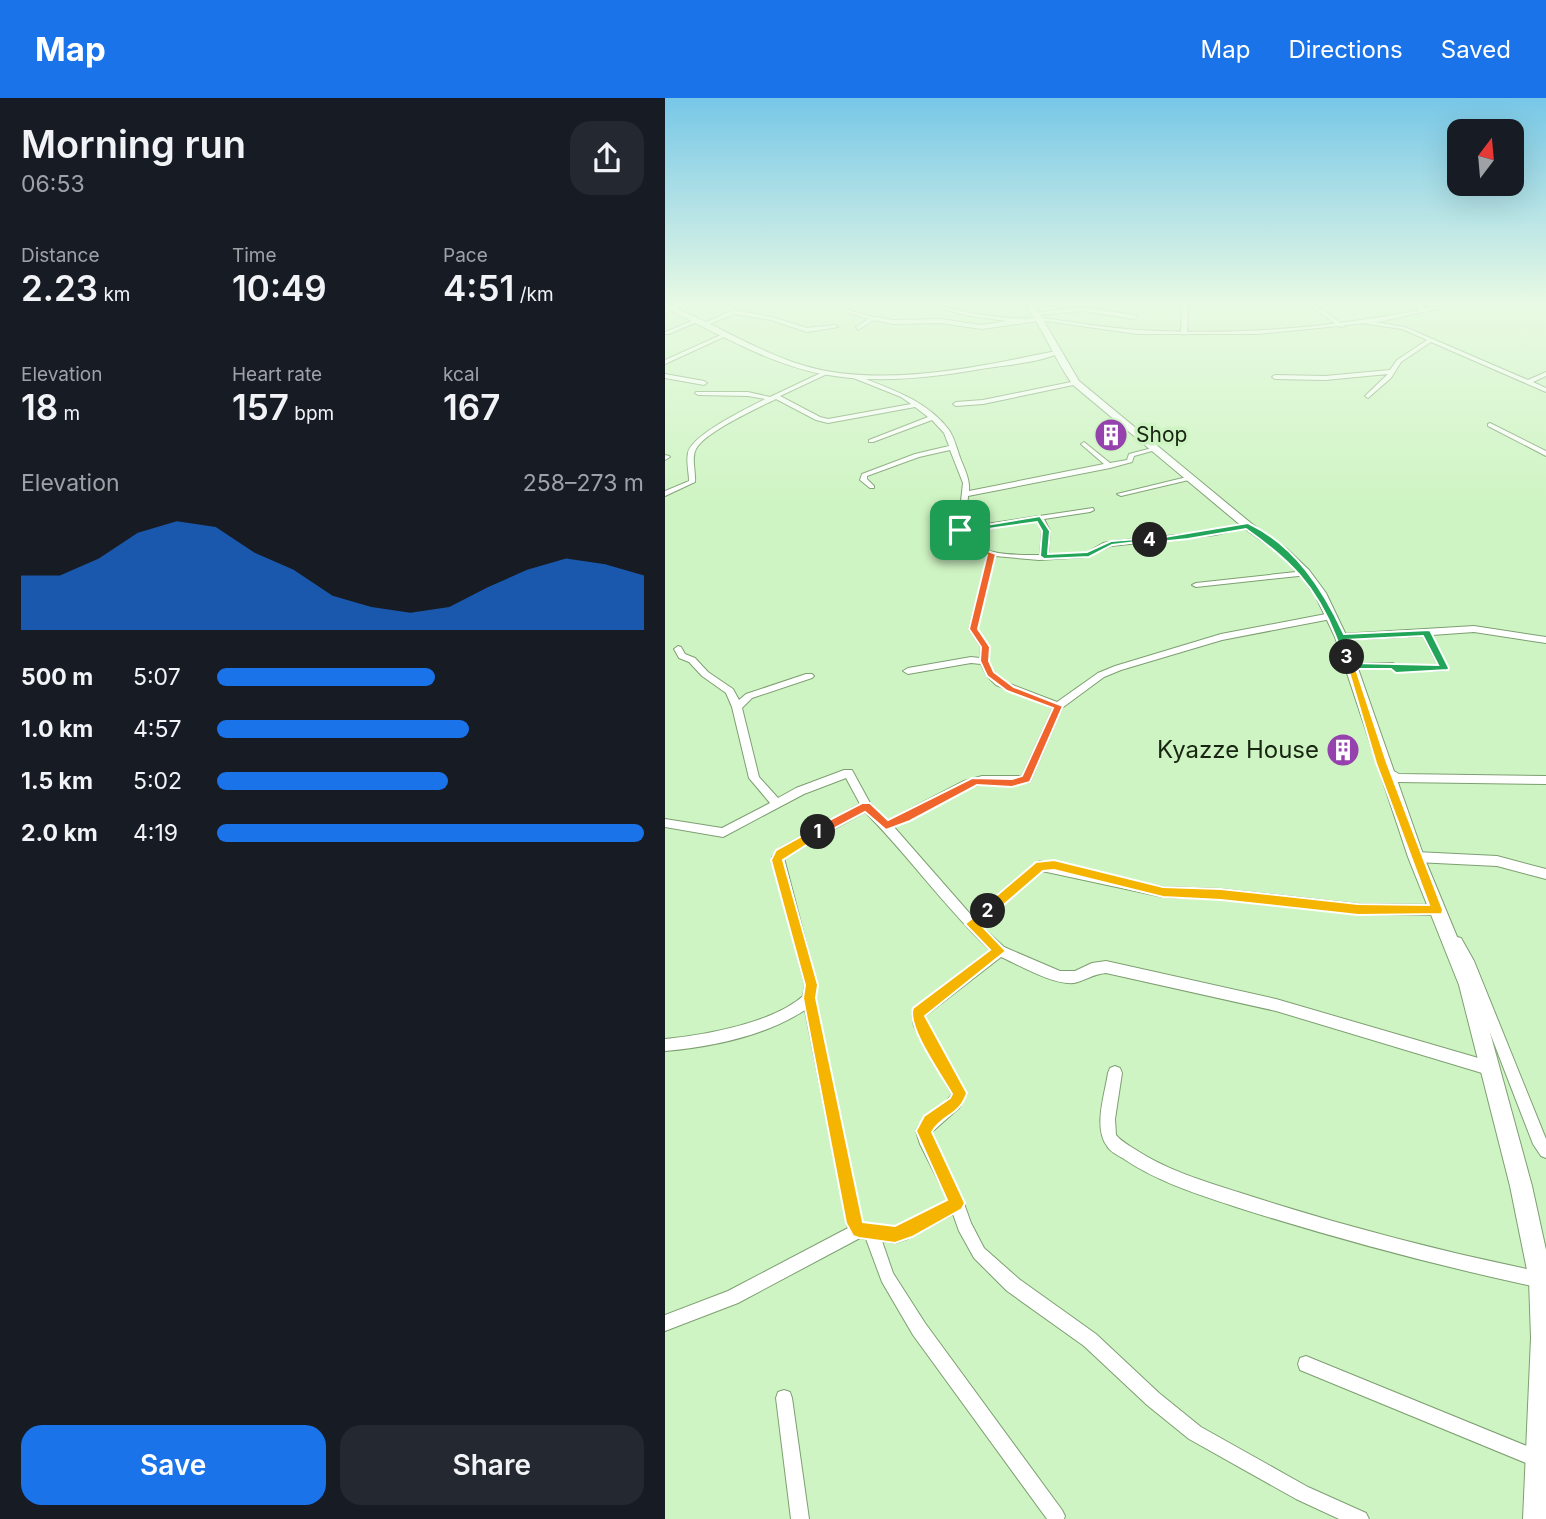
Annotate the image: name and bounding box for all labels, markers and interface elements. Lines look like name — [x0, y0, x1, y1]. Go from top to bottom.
text: Map — [35, 29, 106, 69]
text: Map — [1201, 35, 1250, 64]
text: Directions — [1288, 35, 1403, 64]
text: Saved — [1441, 35, 1511, 64]
north arrow — [1447, 119, 1524, 196]
map controls — [1447, 119, 1524, 196]
text: Morning run — [21, 121, 246, 167]
button: share — [570, 121, 644, 195]
text: 06:53 — [21, 170, 85, 198]
text: Distance — [21, 244, 99, 267]
text: Time — [232, 244, 277, 267]
text: Pace — [443, 244, 488, 267]
text: 2.23 — [21, 267, 98, 309]
text: 10:49 — [232, 267, 327, 309]
text: 4:51 — [443, 267, 514, 309]
text: km — [98, 283, 130, 306]
text: /km — [514, 283, 554, 306]
text: Elevation — [21, 363, 102, 386]
text: Heart rate — [232, 363, 322, 386]
text: kcal — [443, 363, 479, 386]
text: 18 — [21, 386, 58, 428]
text: 157 — [232, 386, 289, 428]
text: 167 — [443, 386, 500, 428]
text: m — [58, 402, 80, 425]
text: bpm — [289, 402, 334, 425]
building icon: Shop — [1092, 416, 1130, 454]
place label: Shop — [1136, 422, 1187, 447]
text: Elevation — [21, 469, 120, 497]
text: 258–273 m — [523, 469, 644, 497]
pin — [930, 500, 990, 560]
icon: arrive — [941, 511, 979, 549]
pin: 4 — [1133, 522, 1168, 558]
text: 4 — [1143, 528, 1156, 551]
pin: 3 — [1329, 640, 1365, 674]
text: 3 — [1340, 645, 1353, 668]
text: 500 m — [21, 663, 93, 691]
text: 5:07 — [133, 663, 181, 691]
text: 1.0 km — [21, 715, 93, 743]
text: 4:57 — [133, 715, 181, 743]
building icon: Kyazze House — [1324, 731, 1362, 769]
place label: Kyazze House — [1157, 735, 1319, 764]
text: 1.5 km — [21, 767, 93, 795]
text: 5:02 — [133, 767, 182, 795]
pin: 1 — [801, 814, 835, 850]
text: 2.0 km — [21, 819, 98, 847]
text: 4:19 — [133, 819, 178, 847]
text: 1 — [813, 820, 822, 843]
pin: 2 — [971, 894, 1005, 928]
text: 2 — [982, 899, 993, 922]
button: Save — [21, 1425, 326, 1505]
button: Share — [340, 1425, 644, 1505]

